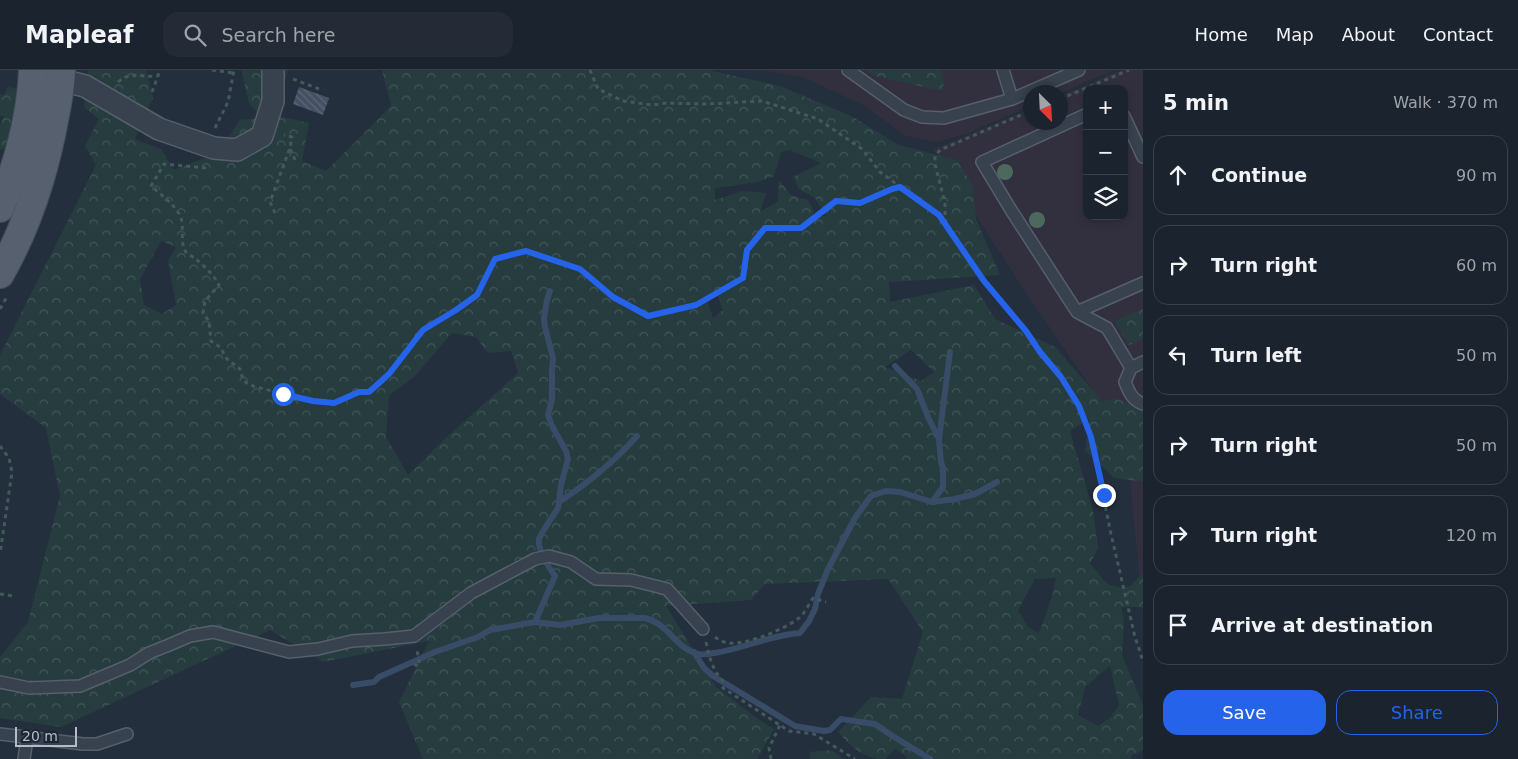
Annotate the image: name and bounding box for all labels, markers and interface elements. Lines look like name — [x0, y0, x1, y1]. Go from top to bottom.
search box — [163, 12, 513, 57]
text: Mapleaf — [25, 21, 133, 49]
icon: search — [181, 21, 209, 49]
text: Search here — [221, 24, 336, 46]
text: Home — [1195, 24, 1248, 45]
text: Map — [1276, 24, 1314, 45]
text: About — [1342, 24, 1395, 45]
text: Contact — [1423, 24, 1493, 45]
north arrow — [1023, 85, 1068, 130]
map controls — [1083, 85, 1128, 220]
button: + — [1083, 85, 1128, 130]
text: 5 min — [1163, 91, 1229, 115]
text: Walk · 370 m — [1393, 93, 1498, 112]
button: − — [1083, 130, 1128, 175]
icon: ahead — [1164, 161, 1192, 189]
text: Continue — [1211, 164, 1307, 186]
text: 90 m — [1456, 166, 1497, 185]
button: layers — [1083, 175, 1128, 220]
icon: right — [1164, 251, 1192, 279]
text: Turn right — [1211, 254, 1317, 276]
text: 60 m — [1456, 256, 1497, 275]
icon: left — [1164, 341, 1192, 369]
text: Turn left — [1211, 344, 1302, 366]
text: 50 m — [1456, 346, 1497, 365]
route start — [272, 383, 295, 406]
icon: right — [1164, 431, 1192, 459]
text: Turn right — [1211, 434, 1317, 456]
text: 50 m — [1456, 436, 1497, 455]
route end — [1093, 484, 1116, 507]
icon: right — [1164, 521, 1192, 549]
text: Turn right — [1211, 524, 1317, 546]
text: 120 m — [1446, 526, 1497, 545]
icon: arrive — [1164, 611, 1192, 639]
text: Arrive at destination — [1211, 614, 1433, 636]
button: Save — [1163, 690, 1326, 735]
button: Share — [1336, 690, 1498, 735]
scale bar — [15, 724, 78, 747]
text: 20 m — [22, 728, 58, 744]

